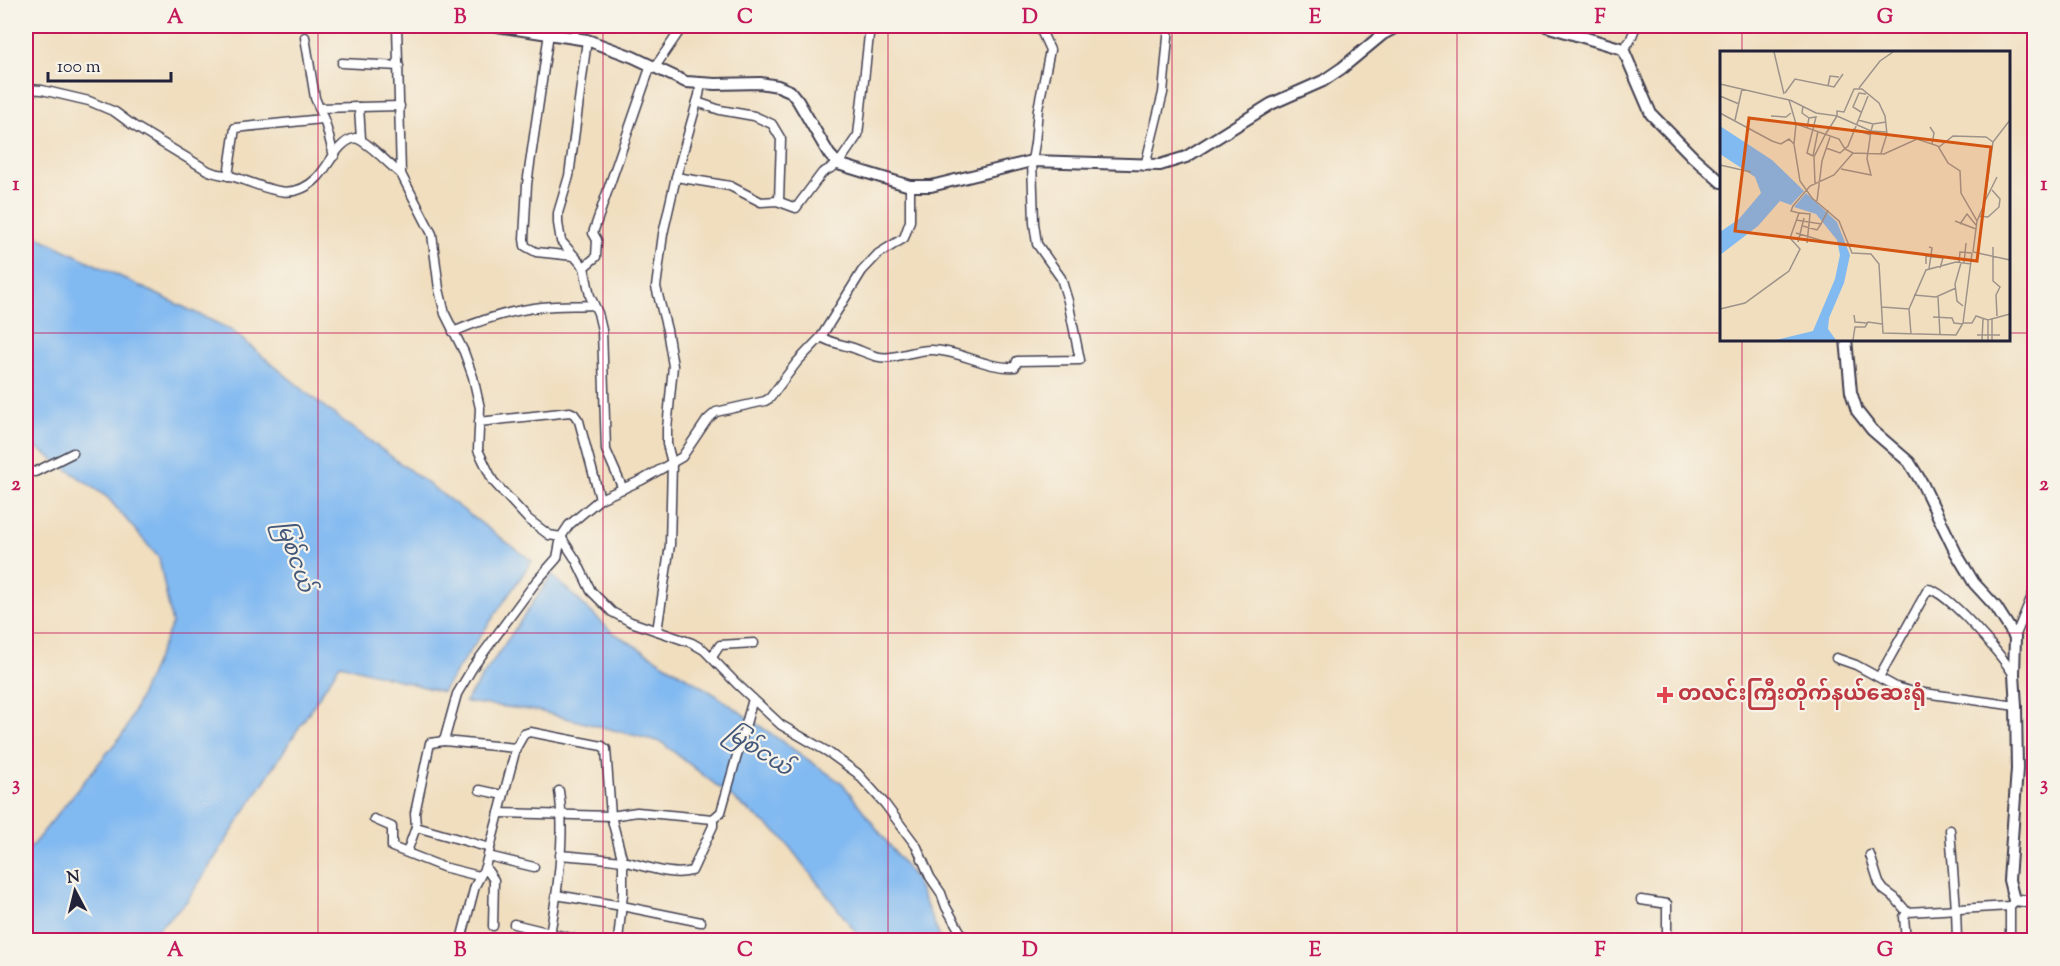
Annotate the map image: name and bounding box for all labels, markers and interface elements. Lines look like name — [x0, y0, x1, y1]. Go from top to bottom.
text: A — [167, 4, 184, 33]
text: B — [454, 4, 467, 33]
text: C — [737, 4, 753, 33]
text: D — [1022, 4, 1038, 33]
text: E — [1309, 4, 1322, 33]
text: F — [1594, 4, 1606, 33]
text: G — [1877, 4, 1894, 33]
scale bar — [48, 45, 171, 83]
inset map — [1720, 51, 2009, 340]
text: 100 m — [57, 55, 101, 81]
text: 1 — [13, 171, 20, 200]
text: 1 — [2041, 171, 2048, 200]
text: 2 — [11, 471, 21, 500]
text: 2 — [2039, 471, 2049, 500]
water label: မြစ်ငယ် — [266, 516, 323, 599]
place label: တလင်းကြီးတိုက်နယ်ဆေးရုံ — [1678, 677, 1926, 710]
marker: တလင်းကြီးတိုက်နယ်ဆေးရုံ — [1656, 686, 1674, 704]
water label: မြစ်ငယ် — [718, 717, 800, 786]
text: 3 — [12, 771, 20, 800]
text: 3 — [2040, 771, 2048, 800]
north arrow — [45, 861, 105, 921]
text: N — [66, 866, 81, 891]
text: A — [167, 937, 184, 966]
text: B — [454, 937, 467, 966]
text: C — [737, 937, 753, 966]
text: D — [1022, 937, 1038, 966]
text: E — [1309, 937, 1322, 966]
text: F — [1594, 937, 1606, 966]
text: G — [1877, 937, 1894, 966]

